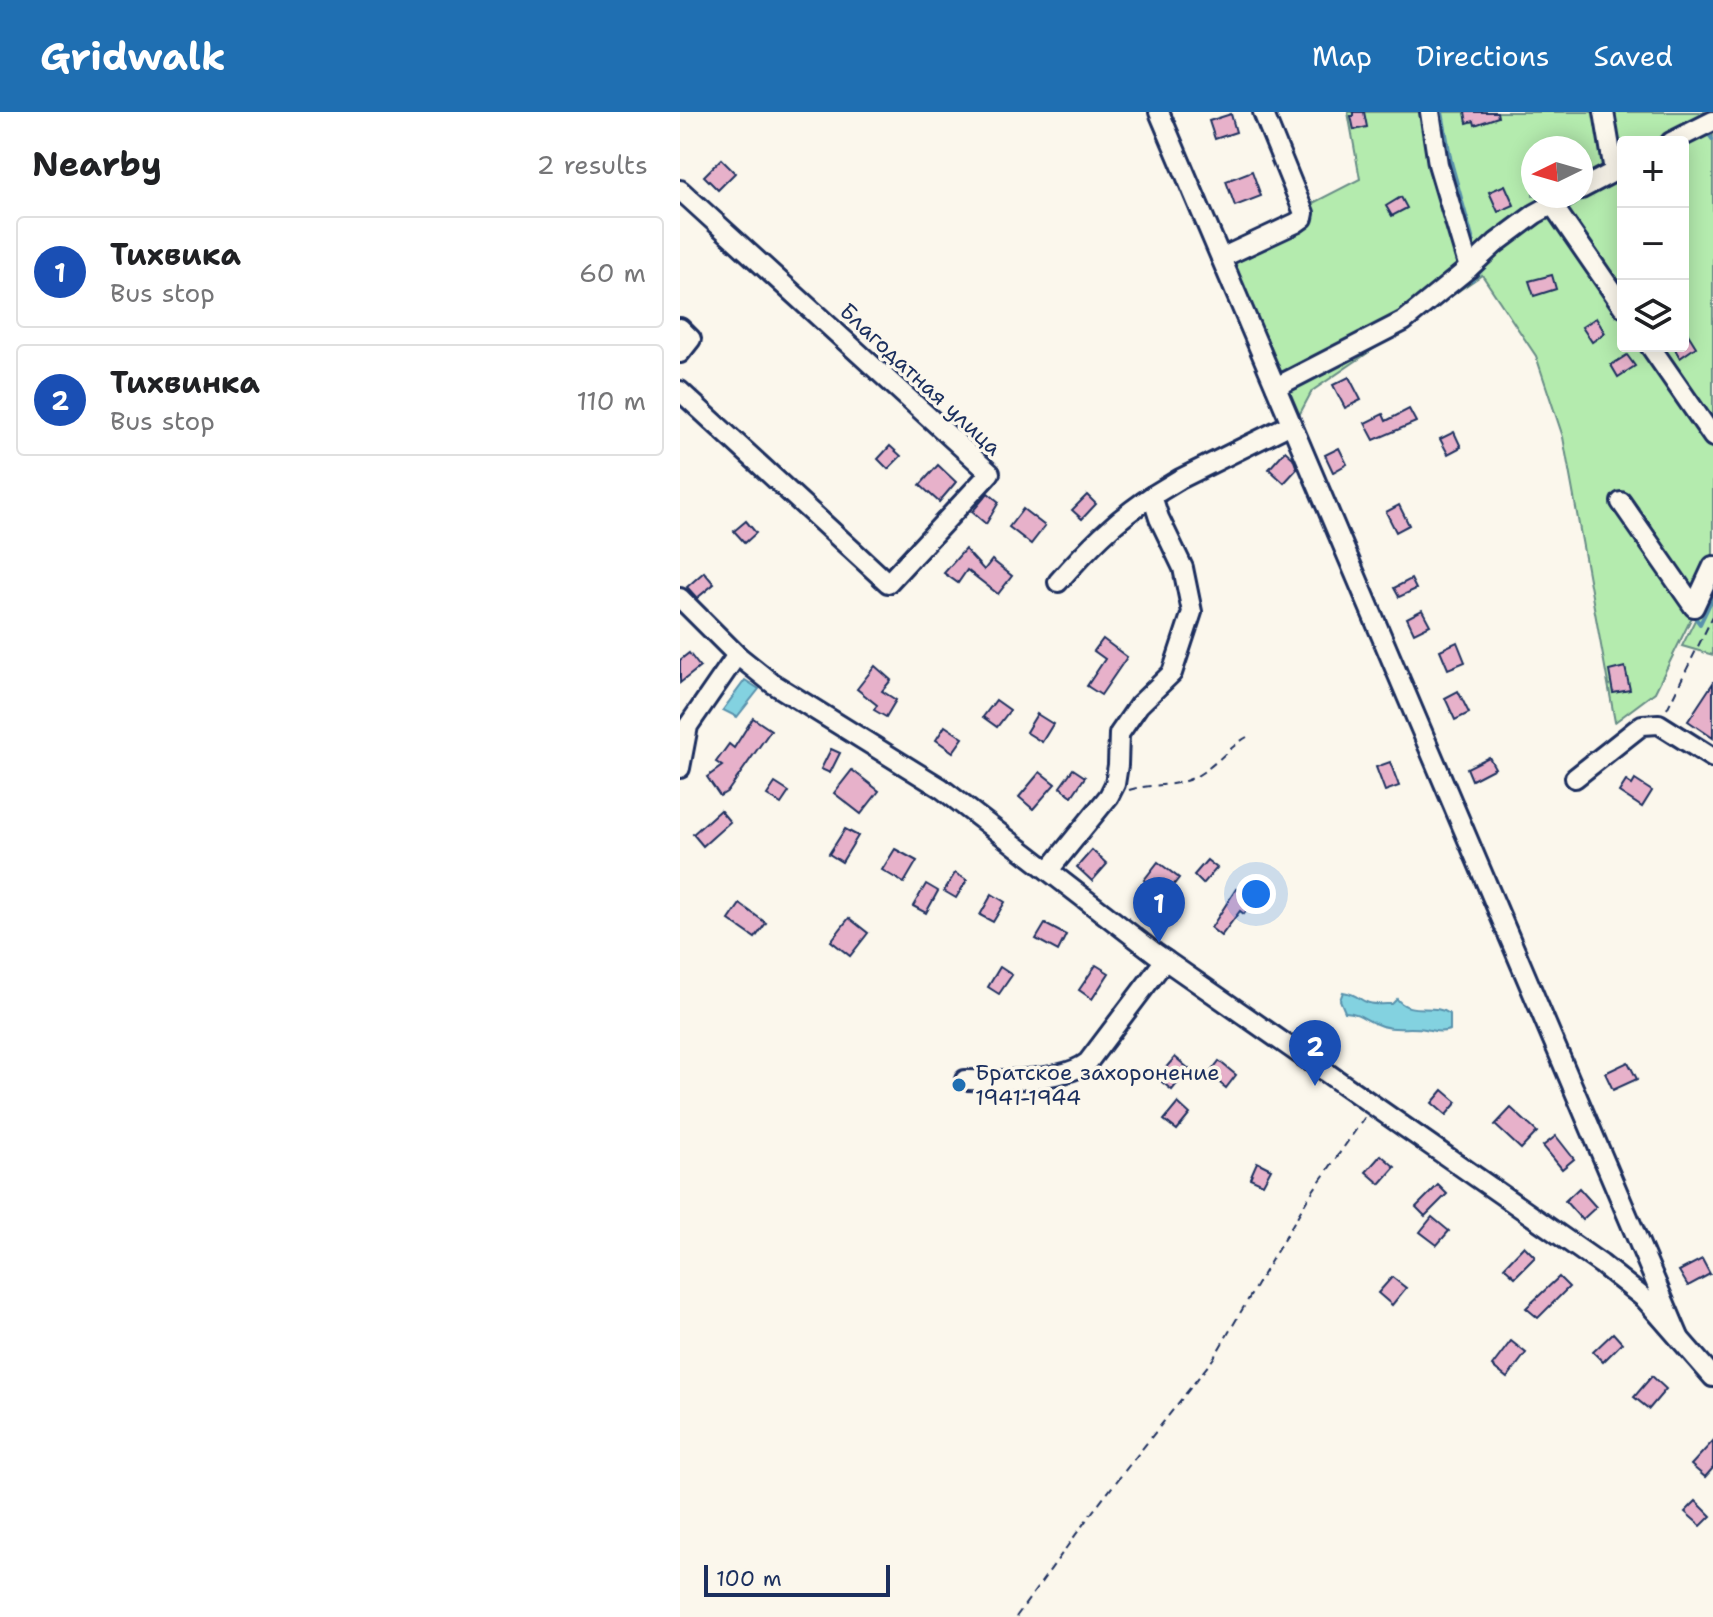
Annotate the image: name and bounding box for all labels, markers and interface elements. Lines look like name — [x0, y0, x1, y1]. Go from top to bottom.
text: Gridwalk — [40, 31, 226, 82]
text: Map — [1312, 37, 1372, 75]
text: Directions — [1416, 37, 1550, 75]
text: Saved — [1594, 37, 1673, 75]
north arrow — [1521, 136, 1593, 208]
map controls — [1617, 136, 1689, 352]
button: + — [1617, 136, 1689, 208]
text: Nearby — [32, 141, 162, 187]
text: 2 results — [536, 147, 648, 182]
button: − — [1617, 208, 1689, 280]
text: Тихвика — [110, 234, 241, 275]
text: 1 — [54, 255, 66, 290]
text: 60 m — [579, 255, 646, 290]
text: Bus stop — [110, 275, 215, 310]
button: layers — [1617, 280, 1689, 352]
street label: Благодатная улица — [833, 297, 1008, 462]
text: Тихвинка — [110, 362, 260, 403]
text: 2 — [51, 383, 69, 418]
text: 110 m — [576, 383, 646, 418]
text: Bus stop — [110, 403, 215, 438]
your location — [1236, 874, 1276, 914]
pin: 1 — [1133, 877, 1185, 943]
pin: 2 — [1289, 1020, 1341, 1086]
place label: Братское захоронение 1941-1944 — [975, 1058, 1220, 1112]
marker: Братское захоронение 1941-1944 — [950, 1076, 968, 1094]
scale bar — [704, 1561, 890, 1597]
text: 100 m — [716, 1564, 782, 1593]

